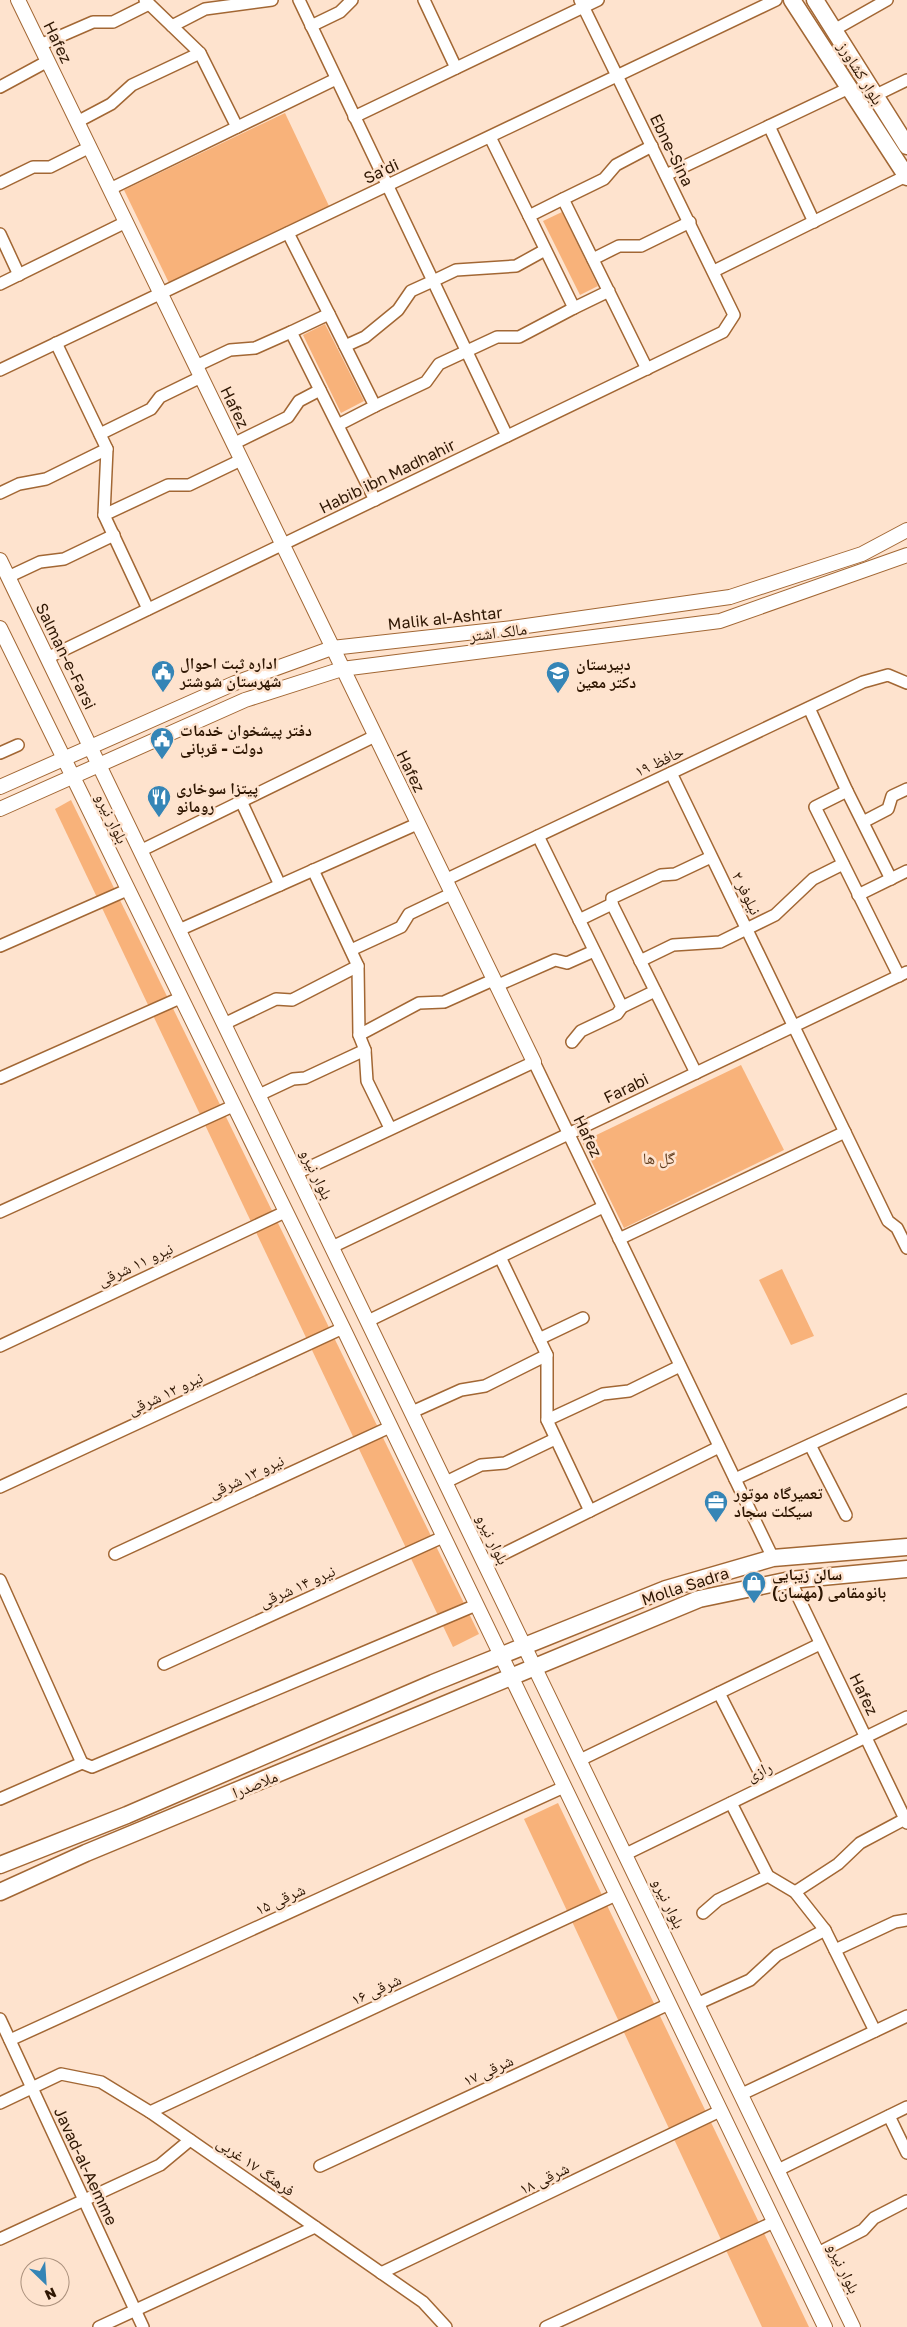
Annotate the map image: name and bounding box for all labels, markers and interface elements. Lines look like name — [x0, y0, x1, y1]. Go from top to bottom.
street label: Hafez — [39, 18, 77, 66]
street label: بلوار کشاورز — [833, 37, 888, 108]
street label: Ebne-Sina — [646, 110, 698, 190]
street label: Sa'di — [360, 154, 402, 188]
street label: Hafez — [216, 383, 254, 431]
street label: Habib ibn Madhahir — [316, 434, 458, 518]
street label: Salman-e-Farsi — [32, 599, 100, 713]
street label: Malik al-Ashtar — [387, 602, 503, 634]
street label: مالک اشتر — [467, 619, 528, 646]
place label: اداره ثبت احوال شهرستان شوشتر — [179, 653, 281, 691]
place label: دبیرستان دکتر معین — [576, 654, 636, 692]
public building icon: اداره ثبت احوال شهرستان شوشتر — [150, 659, 176, 693]
school or university icon: دبیرستان دکتر معین — [545, 660, 571, 694]
place label: دفتر پیشخوان خدمات دولت - قربانی — [180, 720, 312, 758]
public building icon: دفتر پیشخوان خدمات دولت - قربانی — [149, 726, 175, 760]
street label: حافظ ۱۹ — [631, 741, 687, 781]
street label: Hafez — [392, 747, 430, 795]
place label: پیتزا سوخاری رومانو — [176, 778, 258, 816]
restaurant icon: پیتزا سوخاری رومانو — [146, 784, 172, 818]
street label: بلوار نیرو — [91, 789, 133, 847]
street label: نیلوفر ۲ — [728, 868, 766, 918]
street label: Farabi — [600, 1069, 652, 1107]
street label: Hafez — [569, 1112, 607, 1160]
street label: بلوار نیرو — [296, 1145, 338, 1203]
park label: گل ها — [643, 1148, 675, 1169]
street label: نیرو ۱۱ شرقی — [94, 1238, 176, 1291]
street label: نیرو ۱۲ شرقی — [124, 1367, 206, 1420]
street label: نیرو ۱۳ شرقی — [205, 1450, 287, 1503]
place label: تعمیرگاه موتور سیکلت سجاد — [733, 1483, 823, 1521]
office icon: تعمیرگاه موتور سیکلت سجاد — [703, 1489, 729, 1523]
street label: بلوار نیرو — [472, 1510, 514, 1568]
street label: نیرو ۱۴ شرقی — [256, 1560, 339, 1613]
street label: Molla Sadra — [639, 1562, 731, 1610]
place label: سالن زیبایی بانومقامی (مهسان) — [772, 1564, 886, 1602]
shop icon: سالن زیبایی بانومقامی (مهسان) — [741, 1570, 767, 1604]
street label: Hafez — [845, 1670, 883, 1718]
street label: رازی — [743, 1756, 776, 1787]
street label: ملاصدرا — [229, 1766, 281, 1802]
street label: بلوار نیرو — [648, 1874, 690, 1932]
street label: ۱۵ شرقی — [252, 1879, 309, 1920]
street label: ۱۶ شرقی — [348, 1969, 405, 2010]
street label: ۱۷ شرقی — [460, 2050, 517, 2091]
street label: Javad-al-Aemme — [50, 2104, 122, 2228]
street label: فرهنگ ۱۷ غربی — [213, 2132, 299, 2201]
street label: ۱۸ شرقی — [516, 2157, 573, 2200]
street label: بلوار نیرو — [823, 2239, 865, 2297]
north arrow — [20, 2257, 70, 2307]
text: N — [42, 2284, 59, 2304]

